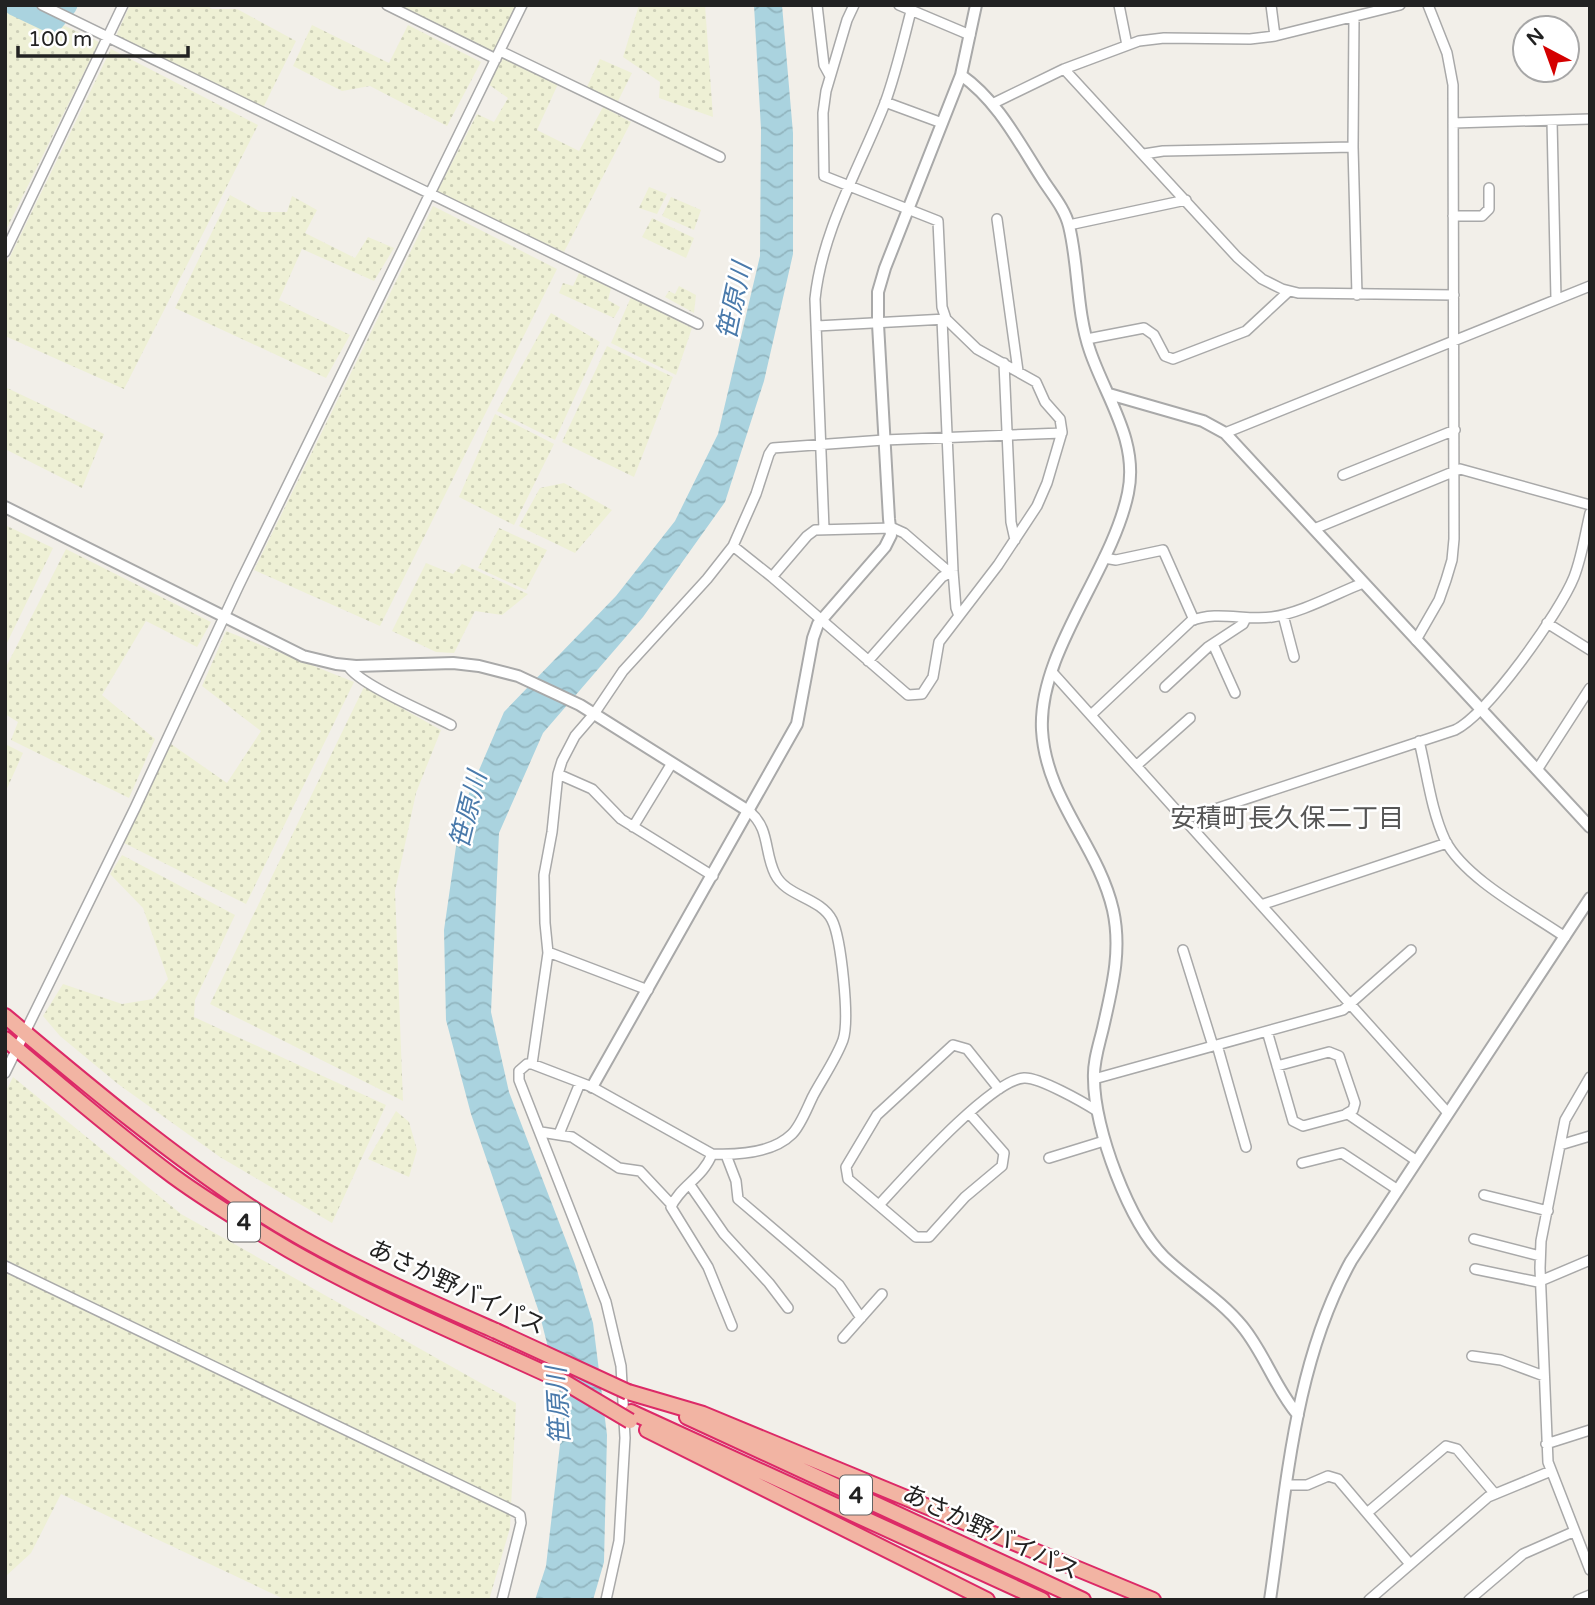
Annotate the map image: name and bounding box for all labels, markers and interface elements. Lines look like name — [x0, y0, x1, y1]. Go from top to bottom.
scale bar — [18, 14, 187, 58]
north arrow — [1511, 14, 1581, 84]
text: N — [1523, 24, 1548, 50]
text: 100 m — [28, 27, 92, 52]
water label: 笹原川 — [711, 257, 758, 342]
water label: 笹原川 — [444, 766, 494, 852]
district label: 安積町長久保二丁目 — [1170, 803, 1404, 834]
road number: 4 — [228, 1203, 260, 1242]
street label: あさか野バイパス — [364, 1234, 550, 1341]
water label: 笹原川 — [541, 1363, 576, 1446]
road number: 4 — [840, 1476, 872, 1514]
street label: あさか野バイパス — [898, 1479, 1084, 1586]

